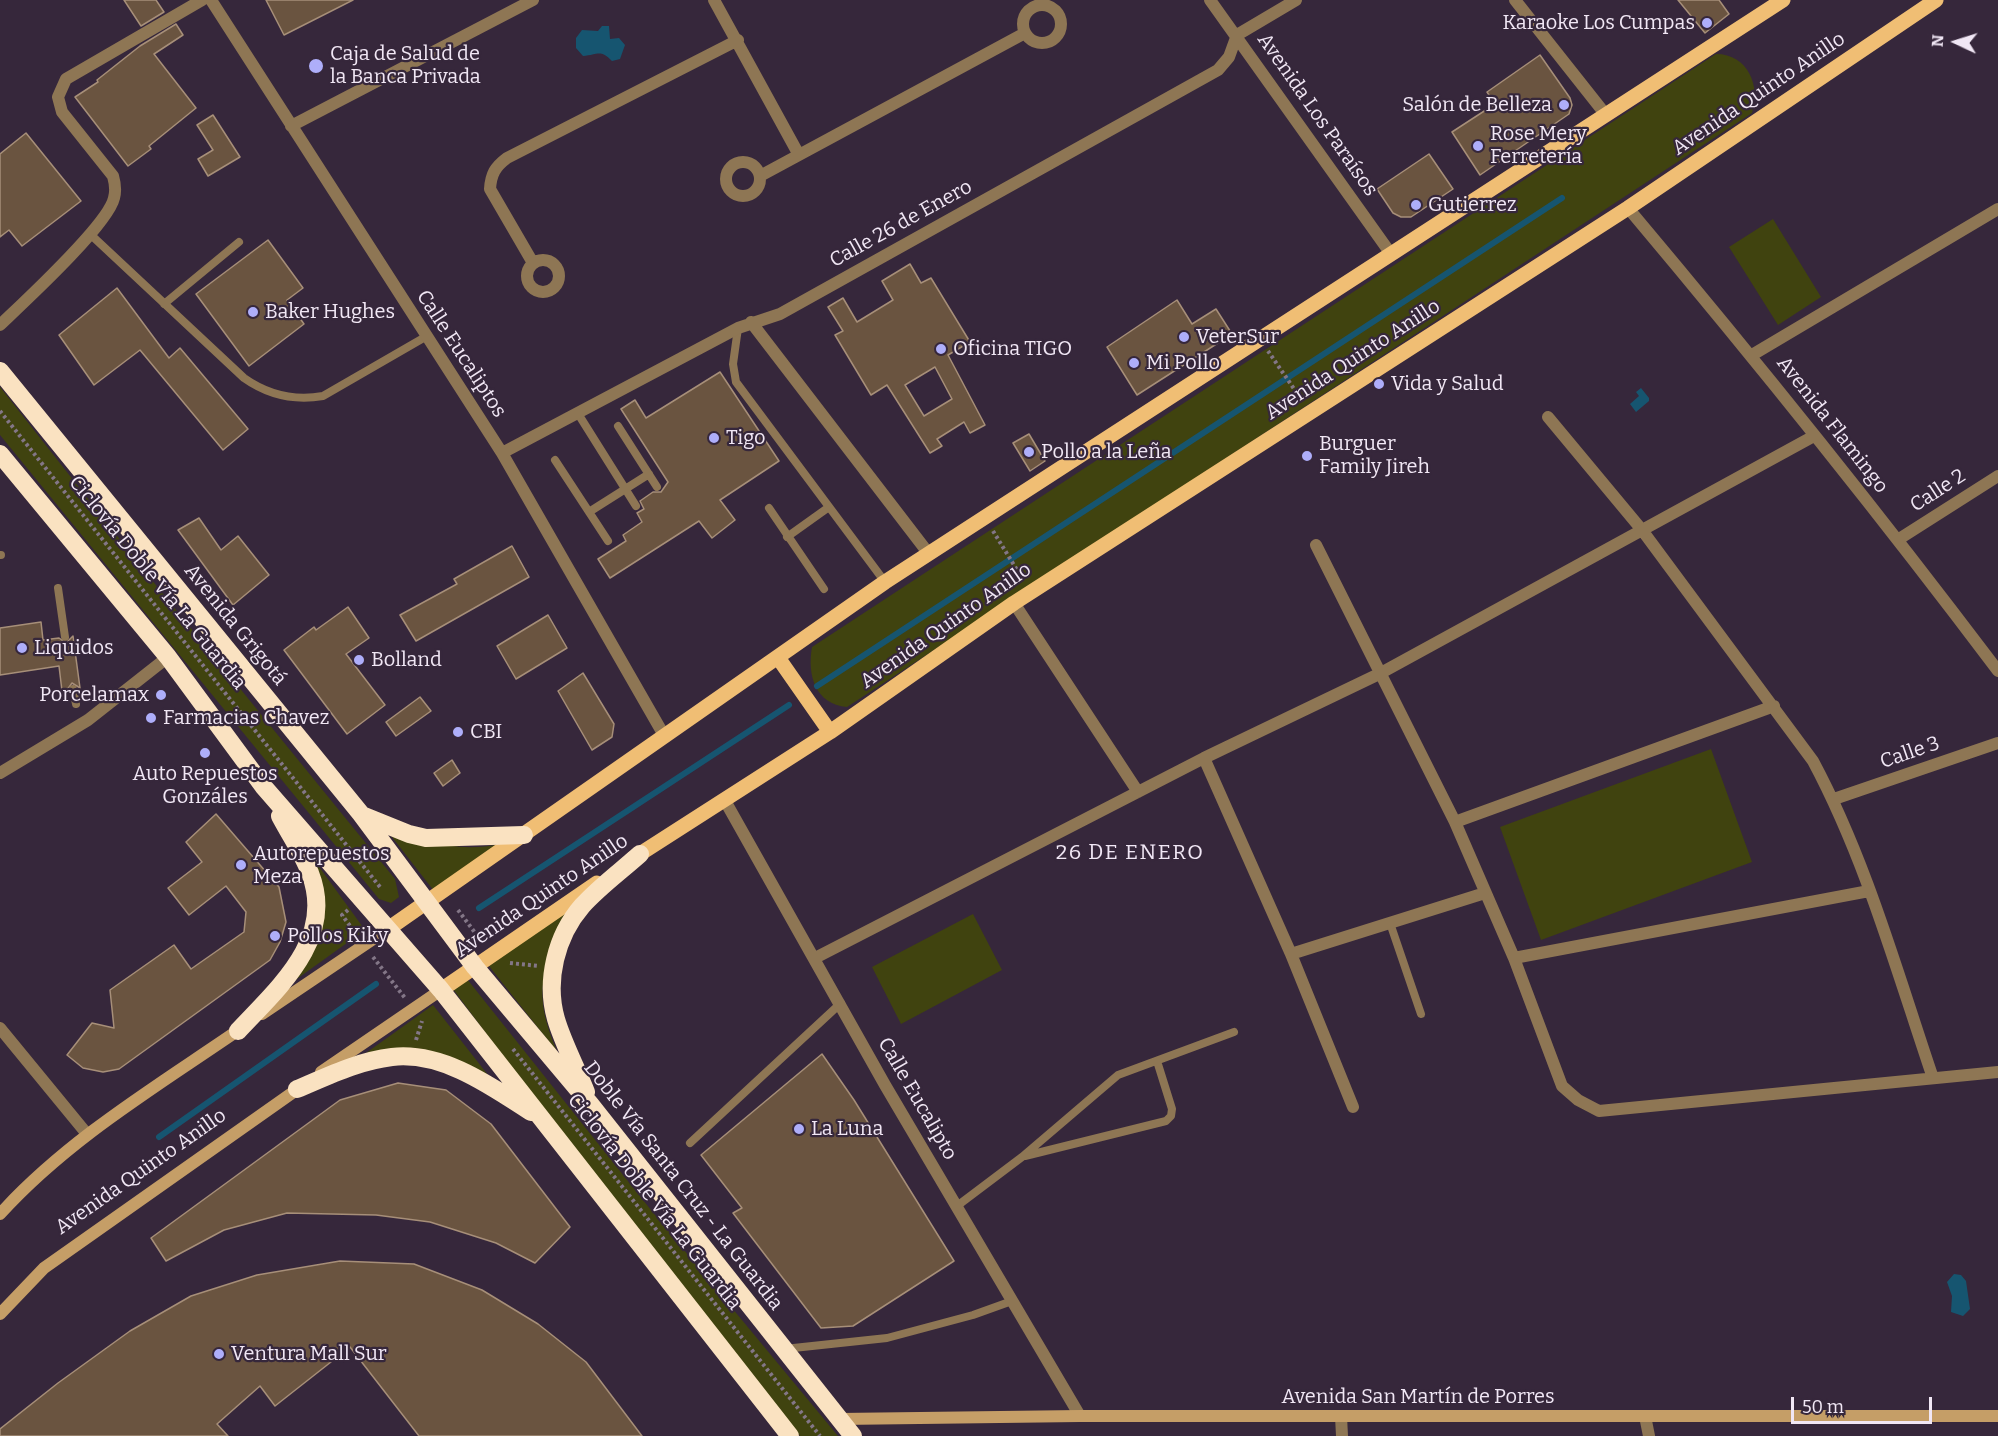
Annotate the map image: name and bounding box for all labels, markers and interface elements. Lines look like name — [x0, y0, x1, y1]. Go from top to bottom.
place label: Karaoke Los Cumpas — [1502, 11, 1695, 35]
north arrow — [1926, 12, 1986, 72]
marker: Karaoke Los Cumpas — [1700, 16, 1714, 30]
street label: Avenida Quinto Anillo — [1668, 27, 1850, 161]
street label: Avenida Los Paraísos — [1252, 29, 1382, 201]
text: N — [1928, 34, 1947, 48]
place label: Caja de Salud de la Banca Privada — [330, 42, 481, 89]
marker: Caja de Salud de la Banca Privada — [307, 57, 325, 75]
place label: Salón de Belleza — [1402, 93, 1552, 117]
marker: Salón de Belleza — [1557, 98, 1571, 112]
place label: Rose Mery Ferretería — [1490, 122, 1587, 169]
marker: Rose Mery Ferretería — [1471, 139, 1485, 153]
street label: Calle 26 de Enero — [826, 175, 976, 273]
place label: Gutierrez — [1428, 193, 1517, 217]
marker: Gutierrez — [1409, 198, 1423, 212]
street label: Calle Eucaliptos — [411, 286, 511, 422]
street label: Avenida Quinto Anillo — [1261, 295, 1445, 425]
place label: Baker Hughes — [265, 300, 395, 324]
marker: Baker Hughes — [246, 305, 260, 319]
place label: VeterSur — [1196, 325, 1279, 349]
marker: VeterSur — [1177, 330, 1191, 344]
place label: Oficina TIGO — [953, 337, 1072, 361]
marker: Oficina TIGO — [934, 342, 948, 356]
place label: Mi Pollo — [1146, 351, 1220, 375]
street label: Avenida Flamingo — [1771, 352, 1893, 498]
marker: Mi Pollo — [1127, 356, 1141, 370]
place label: Vida y Salud — [1391, 372, 1504, 396]
marker: Vida y Salud — [1372, 377, 1386, 391]
place label: Tigo — [726, 426, 766, 450]
marker: Tigo — [707, 431, 721, 445]
place label: Burguer Family Jireh — [1319, 432, 1430, 479]
place label: Pollo a la Leña — [1041, 440, 1172, 464]
marker: Pollo a la Leña — [1022, 445, 1036, 459]
marker: Burguer Family Jireh — [1300, 449, 1314, 463]
street label: Calle 2 — [1906, 464, 1970, 518]
street label: Ciclovía Doble Vía La Guardia — [63, 471, 251, 695]
street label: Avenida Quinto Anillo — [856, 558, 1036, 694]
street label: Avenida Grigotá — [179, 559, 291, 691]
place label: Liquidos — [34, 636, 114, 660]
marker: Liquidos — [15, 641, 29, 655]
place label: Bolland — [371, 648, 442, 672]
marker: Bolland — [352, 653, 366, 667]
place label: Porcelamax — [39, 683, 149, 707]
marker: Porcelamax — [154, 688, 168, 702]
place label: Farmacias Chavez — [163, 706, 329, 730]
marker: Farmacias Chavez — [144, 711, 158, 725]
place label: CBI — [470, 720, 502, 744]
marker: CBI — [451, 725, 465, 739]
street label: Calle 3 — [1877, 732, 1943, 774]
marker: Auto Repuestos Gonzáles — [198, 746, 212, 760]
place label: Auto Repuestos Gonzáles — [133, 762, 277, 809]
street label: Avenida Quinto Anillo — [451, 829, 633, 963]
district label: 26 DE ENERO — [1056, 840, 1204, 866]
place label: Autorepuestos Meza — [253, 842, 390, 889]
marker: Autorepuestos Meza — [234, 858, 248, 872]
place label: Pollos Kiky — [287, 924, 388, 948]
marker: Pollos Kiky — [268, 929, 282, 943]
street label: Calle Eucalipto — [872, 1034, 962, 1164]
street label: Doble Vía Santa Cruz - La Guardia — [578, 1057, 788, 1315]
street label: Ciclovía Doble Vía La Guardia — [562, 1089, 746, 1315]
street label: Avenida Quinto Anillo — [51, 1104, 231, 1240]
place label: La Luna — [811, 1117, 883, 1141]
marker: La Luna — [792, 1122, 806, 1136]
place label: Ventura Mall Sur — [231, 1342, 387, 1366]
marker: Ventura Mall Sur — [212, 1347, 226, 1361]
street label: Avenida San Martín de Porres — [1281, 1385, 1555, 1409]
scale bar — [1794, 1385, 1935, 1423]
text: 50 m — [1802, 1396, 1844, 1418]

